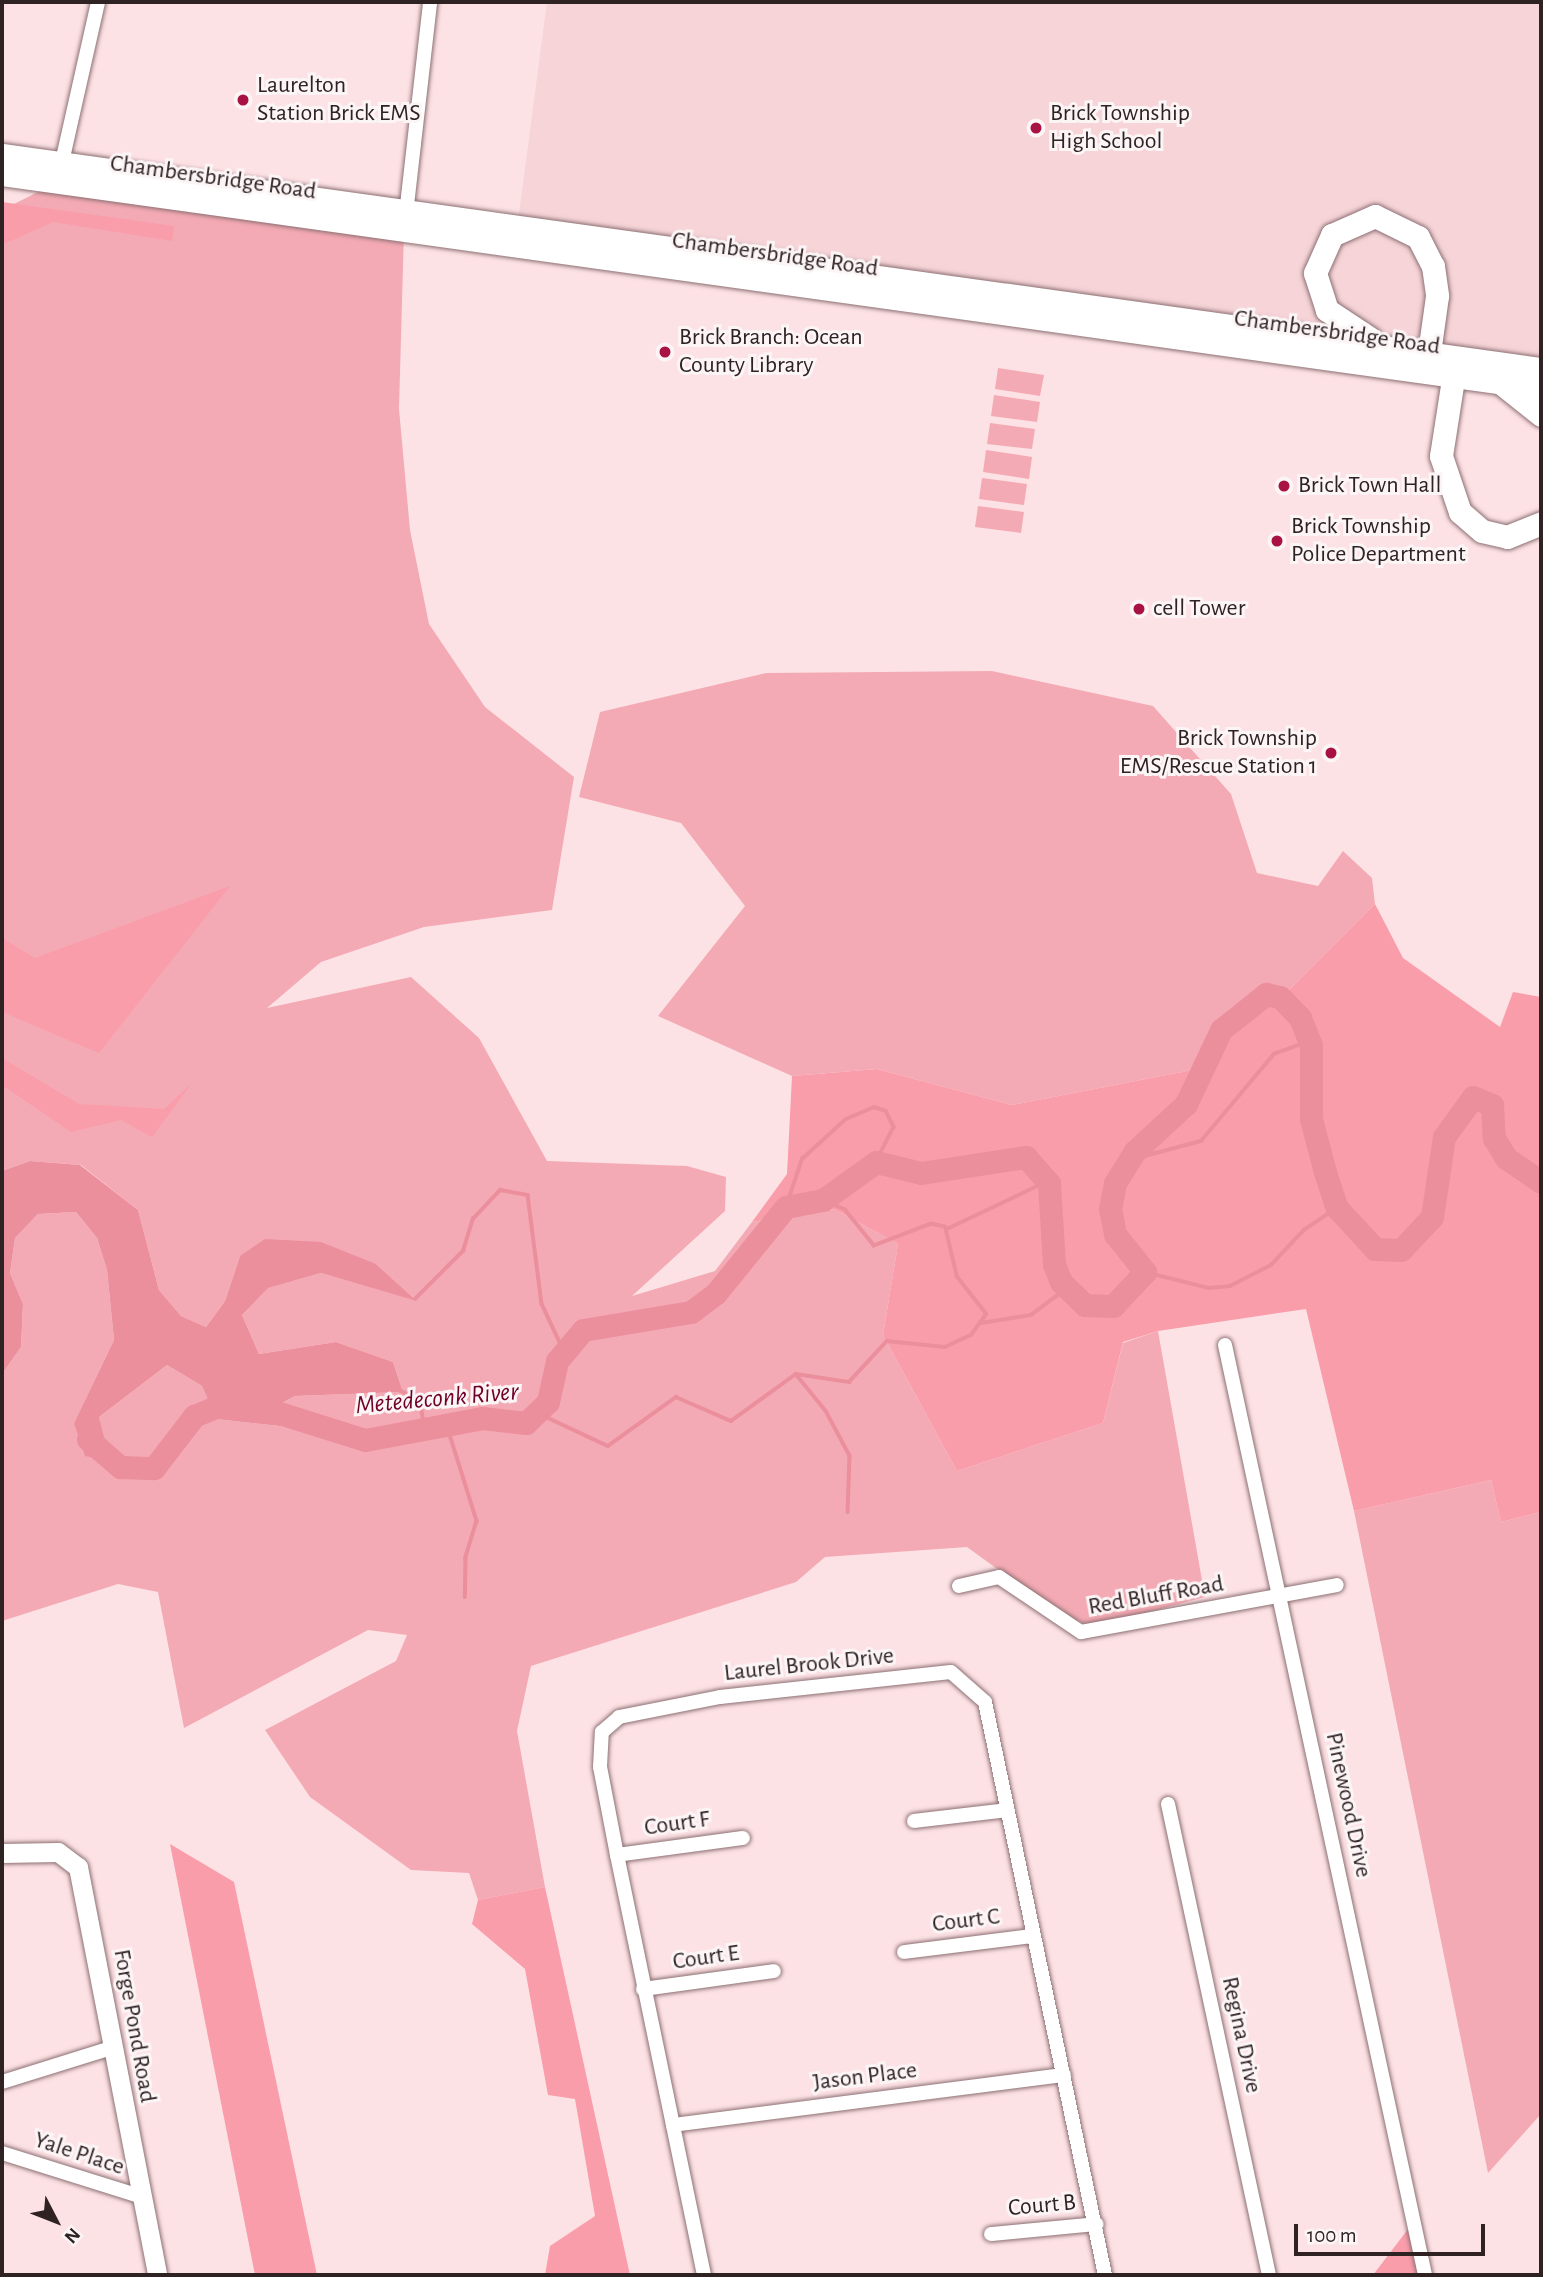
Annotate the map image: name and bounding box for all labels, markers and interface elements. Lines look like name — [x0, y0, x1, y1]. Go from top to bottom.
place label: Laurelton Station Brick EMS — [257, 72, 421, 128]
marker: Laurelton Station Brick EMS — [235, 92, 251, 108]
place label: Brick Township High School — [1050, 100, 1190, 156]
marker: Brick Township High School — [1028, 120, 1044, 136]
street label: Chambersbridge Road — [108, 149, 318, 207]
street label: Chambersbridge Road — [670, 226, 880, 284]
street label: Chambersbridge Road — [1232, 304, 1442, 362]
place label: Brick Branch: Ocean County Library — [679, 324, 863, 380]
marker: Brick Branch: Ocean County Library — [657, 344, 673, 360]
place label: Brick Town Hall — [1298, 472, 1441, 500]
marker: Brick Town Hall — [1276, 478, 1292, 494]
place label: Brick Township Police Department — [1291, 513, 1466, 569]
marker: Brick Township Police Department — [1269, 533, 1285, 549]
place label: cell Tower — [1153, 595, 1245, 623]
marker: cell Tower — [1131, 601, 1147, 617]
place label: Brick Township EMS/Rescue Station 1 — [1120, 725, 1317, 781]
marker: Brick Township EMS/Rescue Station 1 — [1323, 745, 1339, 761]
water label: Metedeconk River — [354, 1376, 520, 1422]
street label: Red Bluff Road — [1086, 1570, 1226, 1622]
street label: Laurel Brook Drive — [723, 1642, 895, 1688]
street label: Pinewood Drive — [1319, 1730, 1377, 1880]
street label: Court F — [643, 1805, 711, 1843]
street label: Court C — [931, 1903, 1001, 1939]
street label: Court E — [671, 1939, 741, 1977]
street label: Forge Pond Road — [106, 1947, 162, 2105]
street label: Regina Drive — [1215, 1974, 1267, 2096]
street label: Jason Place — [811, 2056, 919, 2098]
street label: Yale Place — [30, 2126, 128, 2182]
north arrow — [21, 2186, 91, 2256]
street label: Court B — [1007, 2189, 1077, 2223]
scale bar — [1298, 2210, 1489, 2254]
text: N — [60, 2224, 83, 2247]
text: 100 m — [1307, 2225, 1357, 2246]

